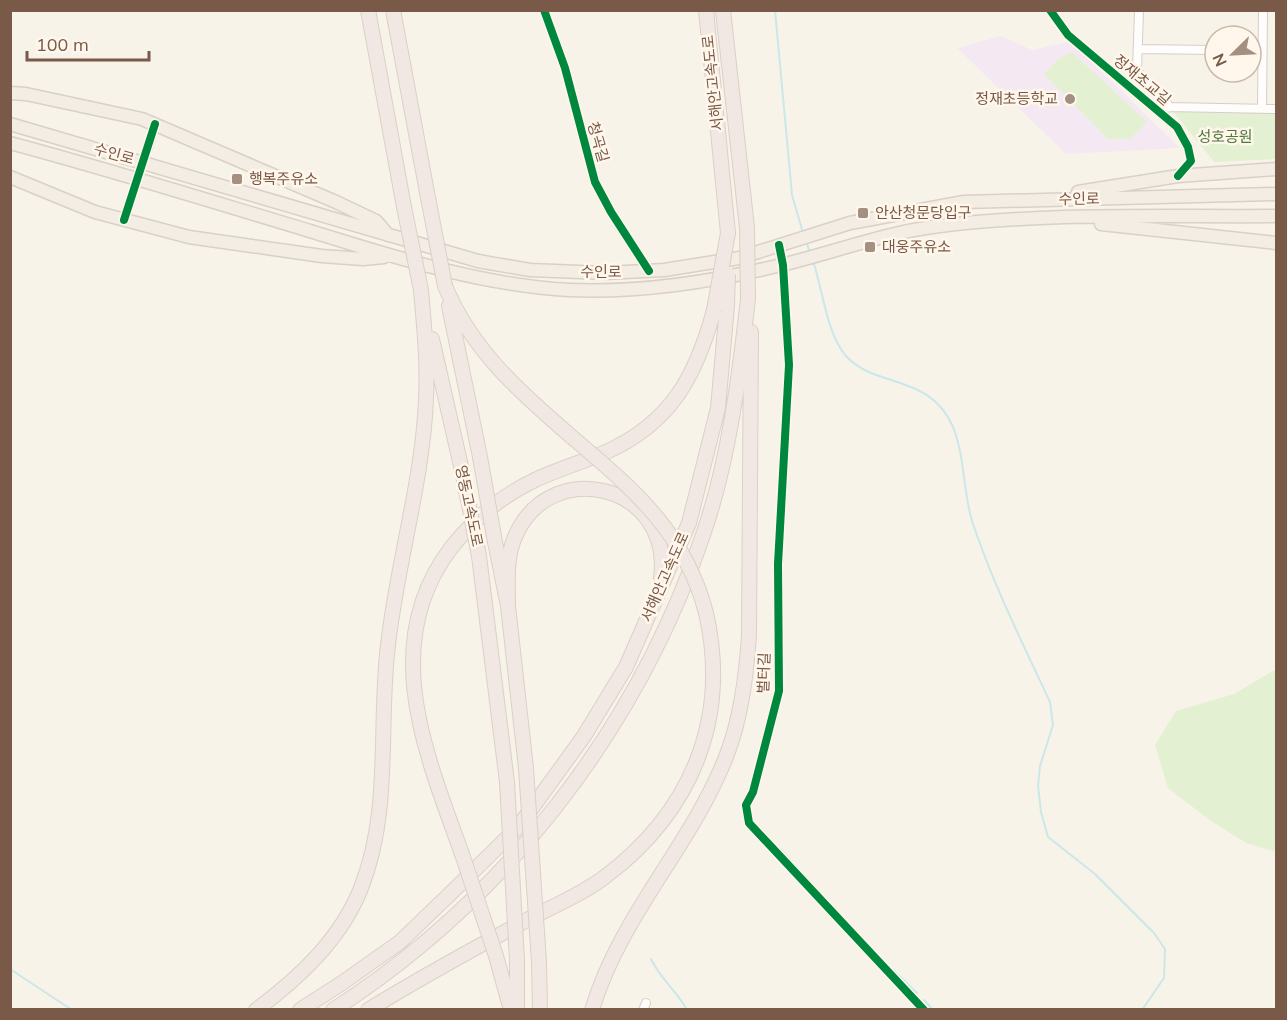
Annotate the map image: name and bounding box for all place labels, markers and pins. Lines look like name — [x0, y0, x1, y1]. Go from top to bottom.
place label: 정재초등학교 — [975, 89, 1058, 108]
marker: 정재초등학교 — [1063, 92, 1077, 106]
place label: 행복주유소 — [249, 169, 318, 188]
marker: 행복주유소 — [230, 172, 244, 186]
place label: 안산청문당입구 — [875, 203, 972, 222]
marker: 안산청문당입구 — [856, 206, 870, 220]
place label: 대웅주유소 — [882, 237, 951, 256]
marker: 대웅주유소 — [863, 240, 877, 254]

